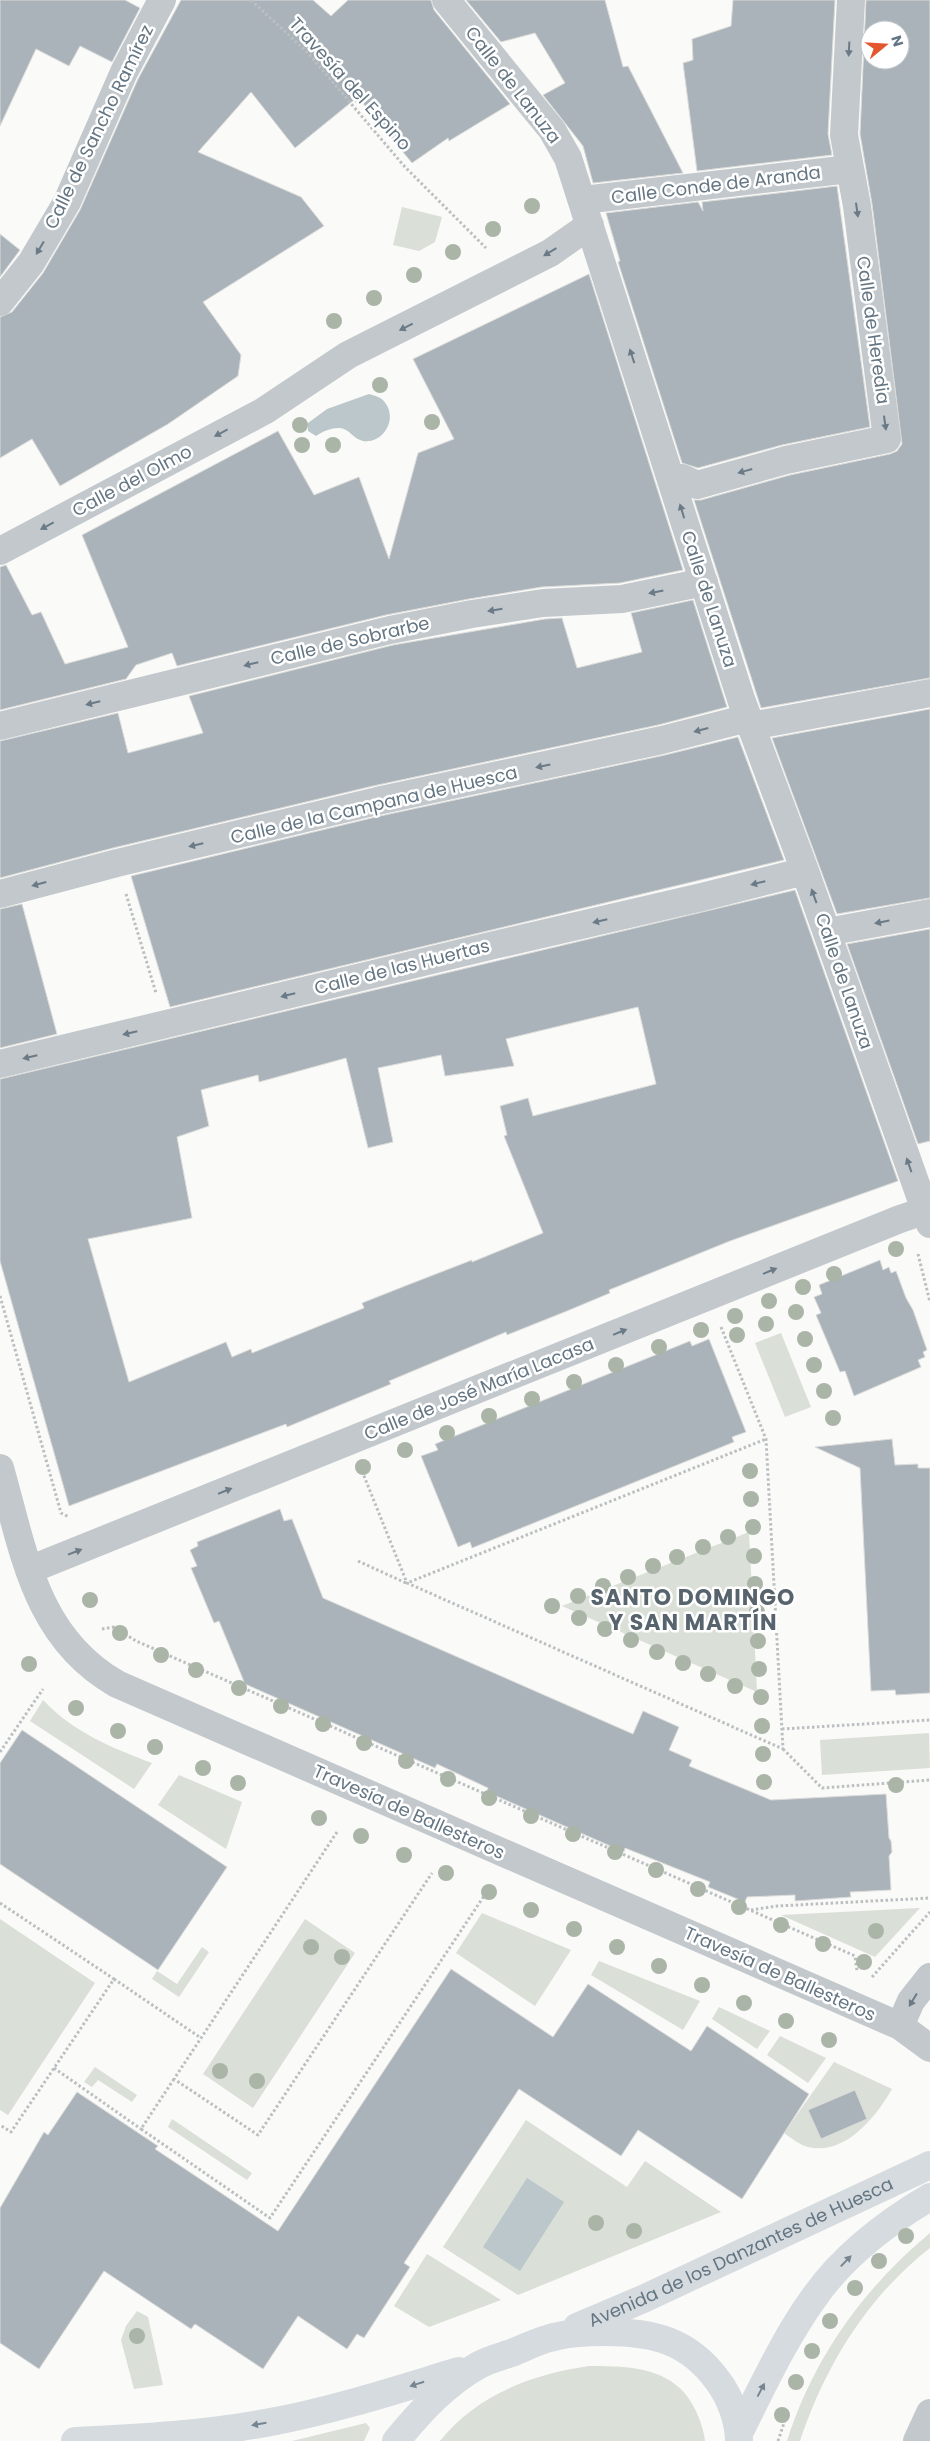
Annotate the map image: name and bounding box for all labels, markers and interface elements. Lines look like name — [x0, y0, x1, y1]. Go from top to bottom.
street label: Travesía del Espino — [284, 12, 417, 156]
north arrow — [860, 20, 910, 70]
street label: Calle de Sancho Ramírez — [38, 21, 159, 233]
street label: Calle de Lanuza — [460, 21, 567, 148]
text: N — [886, 33, 909, 49]
one-way arrow — [844, 41, 852, 57]
street label: Calle Conde de Aranda — [610, 159, 822, 210]
one-way arrow — [853, 202, 861, 218]
one-way arrow — [35, 241, 44, 254]
one-way arrow — [544, 248, 557, 257]
street label: Calle de Heredia — [851, 254, 896, 406]
one-way arrow — [399, 323, 413, 331]
one-way arrow — [628, 348, 636, 363]
one-way arrow — [881, 415, 889, 431]
one-way arrow — [214, 429, 228, 437]
street label: Calle del Olmo — [68, 439, 196, 523]
one-way arrow — [738, 468, 753, 476]
one-way arrow — [677, 503, 685, 518]
one-way arrow — [39, 522, 54, 530]
street label: Calle de Lanuza — [676, 527, 743, 670]
one-way arrow — [648, 589, 664, 597]
one-way arrow — [487, 606, 503, 614]
street label: Calle de Sobrarbe — [268, 610, 432, 671]
one-way arrow — [244, 660, 259, 668]
one-way arrow — [86, 699, 101, 707]
one-way arrow — [693, 726, 708, 734]
street label: Calle de la Campana de Huesca — [228, 759, 520, 850]
one-way arrow — [534, 763, 550, 771]
one-way arrow — [189, 841, 204, 849]
one-way arrow — [750, 879, 765, 887]
one-way arrow — [31, 880, 46, 888]
one-way arrow — [810, 888, 818, 903]
street label: Calle de Lanuza — [809, 909, 879, 1052]
one-way arrow — [592, 917, 607, 925]
one-way arrow — [874, 918, 890, 926]
street label: Calle de las Huertas — [312, 933, 492, 1000]
one-way arrow — [281, 991, 296, 999]
one-way arrow — [123, 1029, 138, 1037]
one-way arrow — [22, 1053, 38, 1061]
one-way arrow — [905, 1157, 913, 1172]
one-way arrow — [763, 1267, 777, 1275]
one-way arrow — [612, 1328, 627, 1335]
street label: Calle de José María Lacasa — [360, 1331, 597, 1446]
one-way arrow — [218, 1487, 233, 1494]
one-way arrow — [68, 1548, 83, 1556]
district label: SANTO DOMINGO Y SAN MARTÍN — [591, 1582, 795, 1638]
street label: Travesía de Ballesteros — [310, 1758, 509, 1865]
street label: Travesía de Ballesteros — [681, 1920, 880, 2027]
one-way arrow — [908, 1994, 917, 2007]
street label: Avenida de los Danzantes de Huesca — [584, 2171, 897, 2333]
one-way arrow — [840, 2255, 852, 2267]
one-way arrow — [409, 2380, 424, 2388]
one-way arrow — [757, 2382, 765, 2397]
one-way arrow — [251, 2420, 267, 2428]

